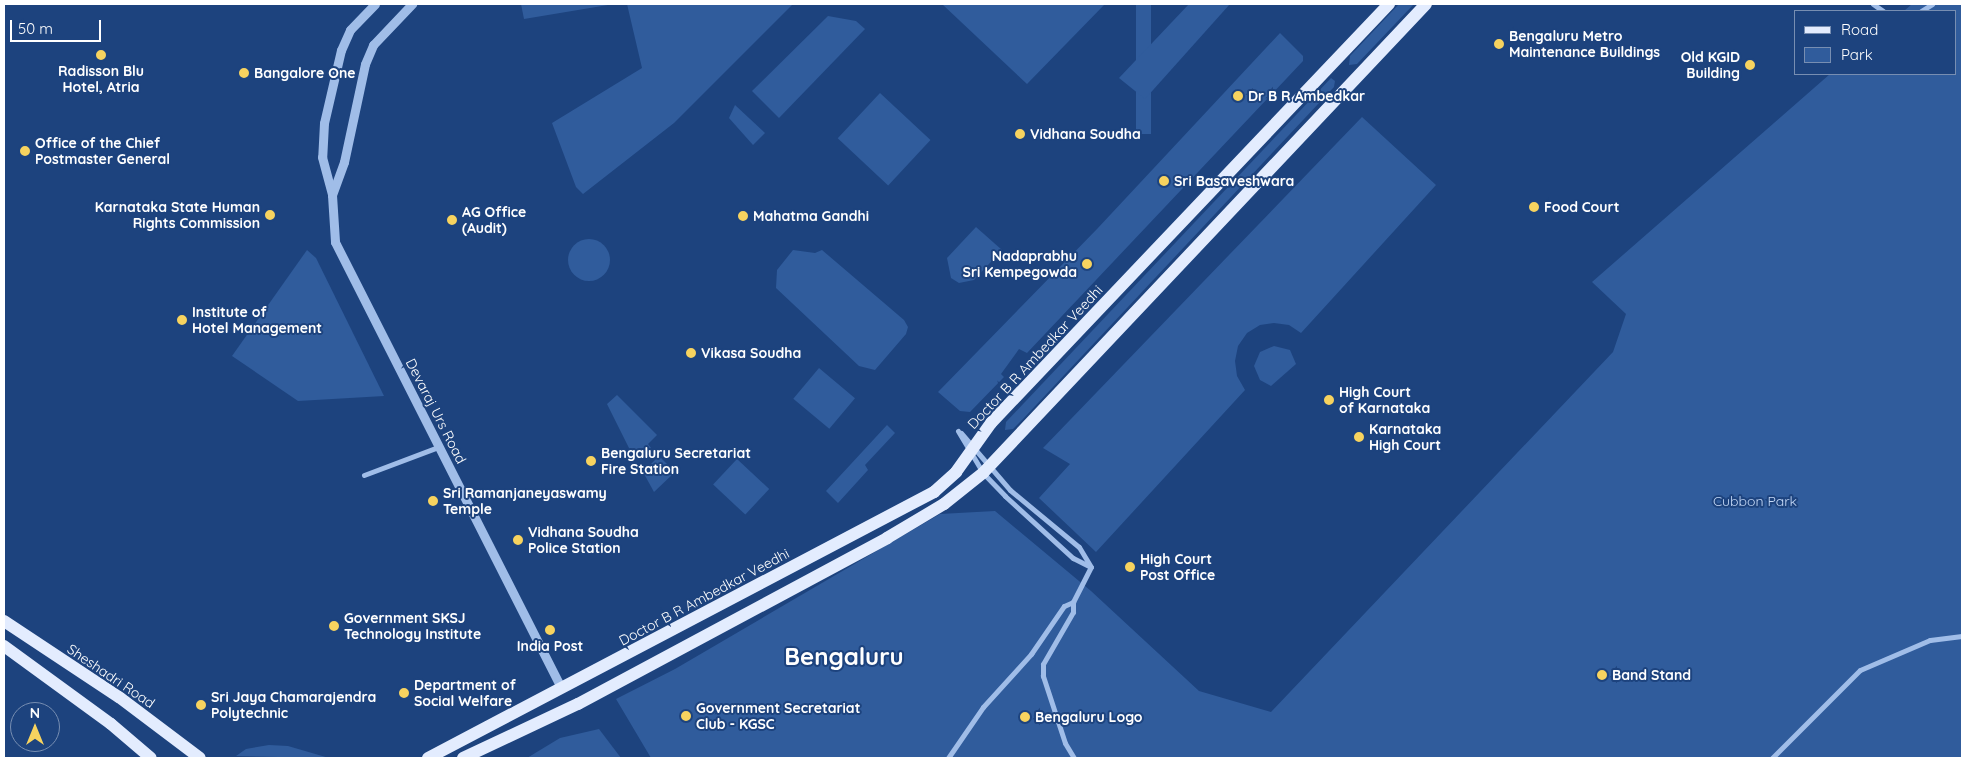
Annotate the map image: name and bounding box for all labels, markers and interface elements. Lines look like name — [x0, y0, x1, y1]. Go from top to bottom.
scale bar — [12, 10, 104, 42]
legend — [1794, 10, 1956, 75]
text: 50 m — [18, 19, 53, 38]
text: Road — [1841, 20, 1878, 39]
place label: Bengaluru Metro Maintenance Buildings — [1509, 28, 1660, 60]
marker: Bengaluru Metro Maintenance Buildings — [1493, 38, 1505, 50]
text: Park — [1841, 45, 1873, 64]
marker: Radisson Blu Hotel, Atria — [95, 49, 107, 61]
place label: Old KGID Building — [1681, 49, 1740, 82]
marker: Old KGID Building — [1744, 59, 1756, 71]
place label: Radisson Blu Hotel, Atria — [58, 63, 144, 95]
place label: Bangalore One — [254, 65, 356, 81]
marker: Bangalore One — [238, 67, 250, 79]
place label: Dr B R Ambedkar — [1248, 88, 1365, 104]
marker: Dr B R Ambedkar — [1232, 90, 1244, 102]
place label: Vidhana Soudha — [1030, 126, 1141, 142]
marker: Vidhana Soudha — [1014, 128, 1026, 140]
place label: Office of the Chief Postmaster General — [35, 135, 170, 168]
marker: Office of the Chief Postmaster General — [19, 145, 31, 157]
place label: Sri Basaveshwara — [1174, 173, 1294, 189]
marker: Sri Basaveshwara — [1158, 175, 1170, 187]
place label: Karnataka State Human Rights Commission — [95, 199, 260, 232]
place label: Food Court — [1544, 199, 1619, 215]
marker: Food Court — [1528, 201, 1540, 213]
place label: AG Office (Audit) — [462, 204, 526, 236]
place label: Mahatma Gandhi — [753, 208, 869, 224]
marker: Karnataka State Human Rights Commission — [264, 209, 276, 221]
marker: Mahatma Gandhi — [737, 210, 749, 222]
marker: AG Office (Audit) — [446, 214, 458, 226]
place label: Nadaprabhu Sri Kempegowda — [963, 248, 1077, 280]
marker: Nadaprabhu Sri Kempegowda — [1081, 258, 1093, 270]
street label: Doctor B R Ambedkar Veedhi — [964, 282, 1106, 432]
place label: Institute of Hotel Management — [192, 304, 322, 336]
marker: Institute of Hotel Management — [176, 314, 188, 326]
place label: Vikasa Soudha — [701, 345, 801, 361]
marker: Vikasa Soudha — [685, 347, 697, 359]
street label: Devaraj Urs Road — [402, 356, 470, 466]
place label: High Court of Karnataka — [1339, 384, 1430, 417]
marker: High Court of Karnataka — [1323, 394, 1335, 406]
place label: Karnataka High Court — [1369, 421, 1441, 454]
marker: Karnataka High Court — [1353, 431, 1365, 443]
place label: Bengaluru Secretariat Fire Station — [601, 445, 751, 478]
marker: Bengaluru Secretariat Fire Station — [585, 455, 597, 467]
place label: Sri Ramanjaneyaswamy Temple — [443, 485, 607, 518]
park label: Cubbon Park — [1713, 493, 1797, 509]
marker: Sri Ramanjaneyaswamy Temple — [427, 495, 439, 507]
place label: Vidhana Soudha Police Station — [528, 524, 639, 556]
marker: Vidhana Soudha Police Station — [512, 534, 524, 546]
street label: Doctor B R Ambedkar Veedhi — [616, 545, 792, 649]
place label: High Court Post Office — [1140, 551, 1215, 584]
marker: High Court Post Office — [1124, 561, 1136, 573]
place label: Government SKSJ Technology Institute — [344, 610, 481, 642]
marker: Government SKSJ Technology Institute — [328, 620, 340, 632]
marker: India Post — [544, 624, 556, 636]
place label: India Post — [517, 638, 583, 654]
street label: Sheshadri Road — [64, 640, 158, 712]
district label: Bengaluru — [784, 643, 904, 671]
place label: Band Stand — [1612, 667, 1691, 683]
marker: Band Stand — [1596, 669, 1608, 681]
place label: Department of Social Welfare — [414, 677, 516, 710]
marker: Department of Social Welfare — [398, 687, 410, 699]
place label: Sri Jaya Chamarajendra Polytechnic — [211, 689, 376, 722]
marker: Sri Jaya Chamarajendra Polytechnic — [195, 699, 207, 711]
place label: Government Secretariat Club - KGSC — [696, 700, 860, 732]
north arrow — [10, 702, 60, 752]
text: N — [30, 704, 40, 722]
place label: Bengaluru Logo — [1035, 709, 1143, 725]
marker: Government Secretariat Club - KGSC — [680, 710, 692, 722]
marker: Bengaluru Logo — [1019, 711, 1031, 723]

